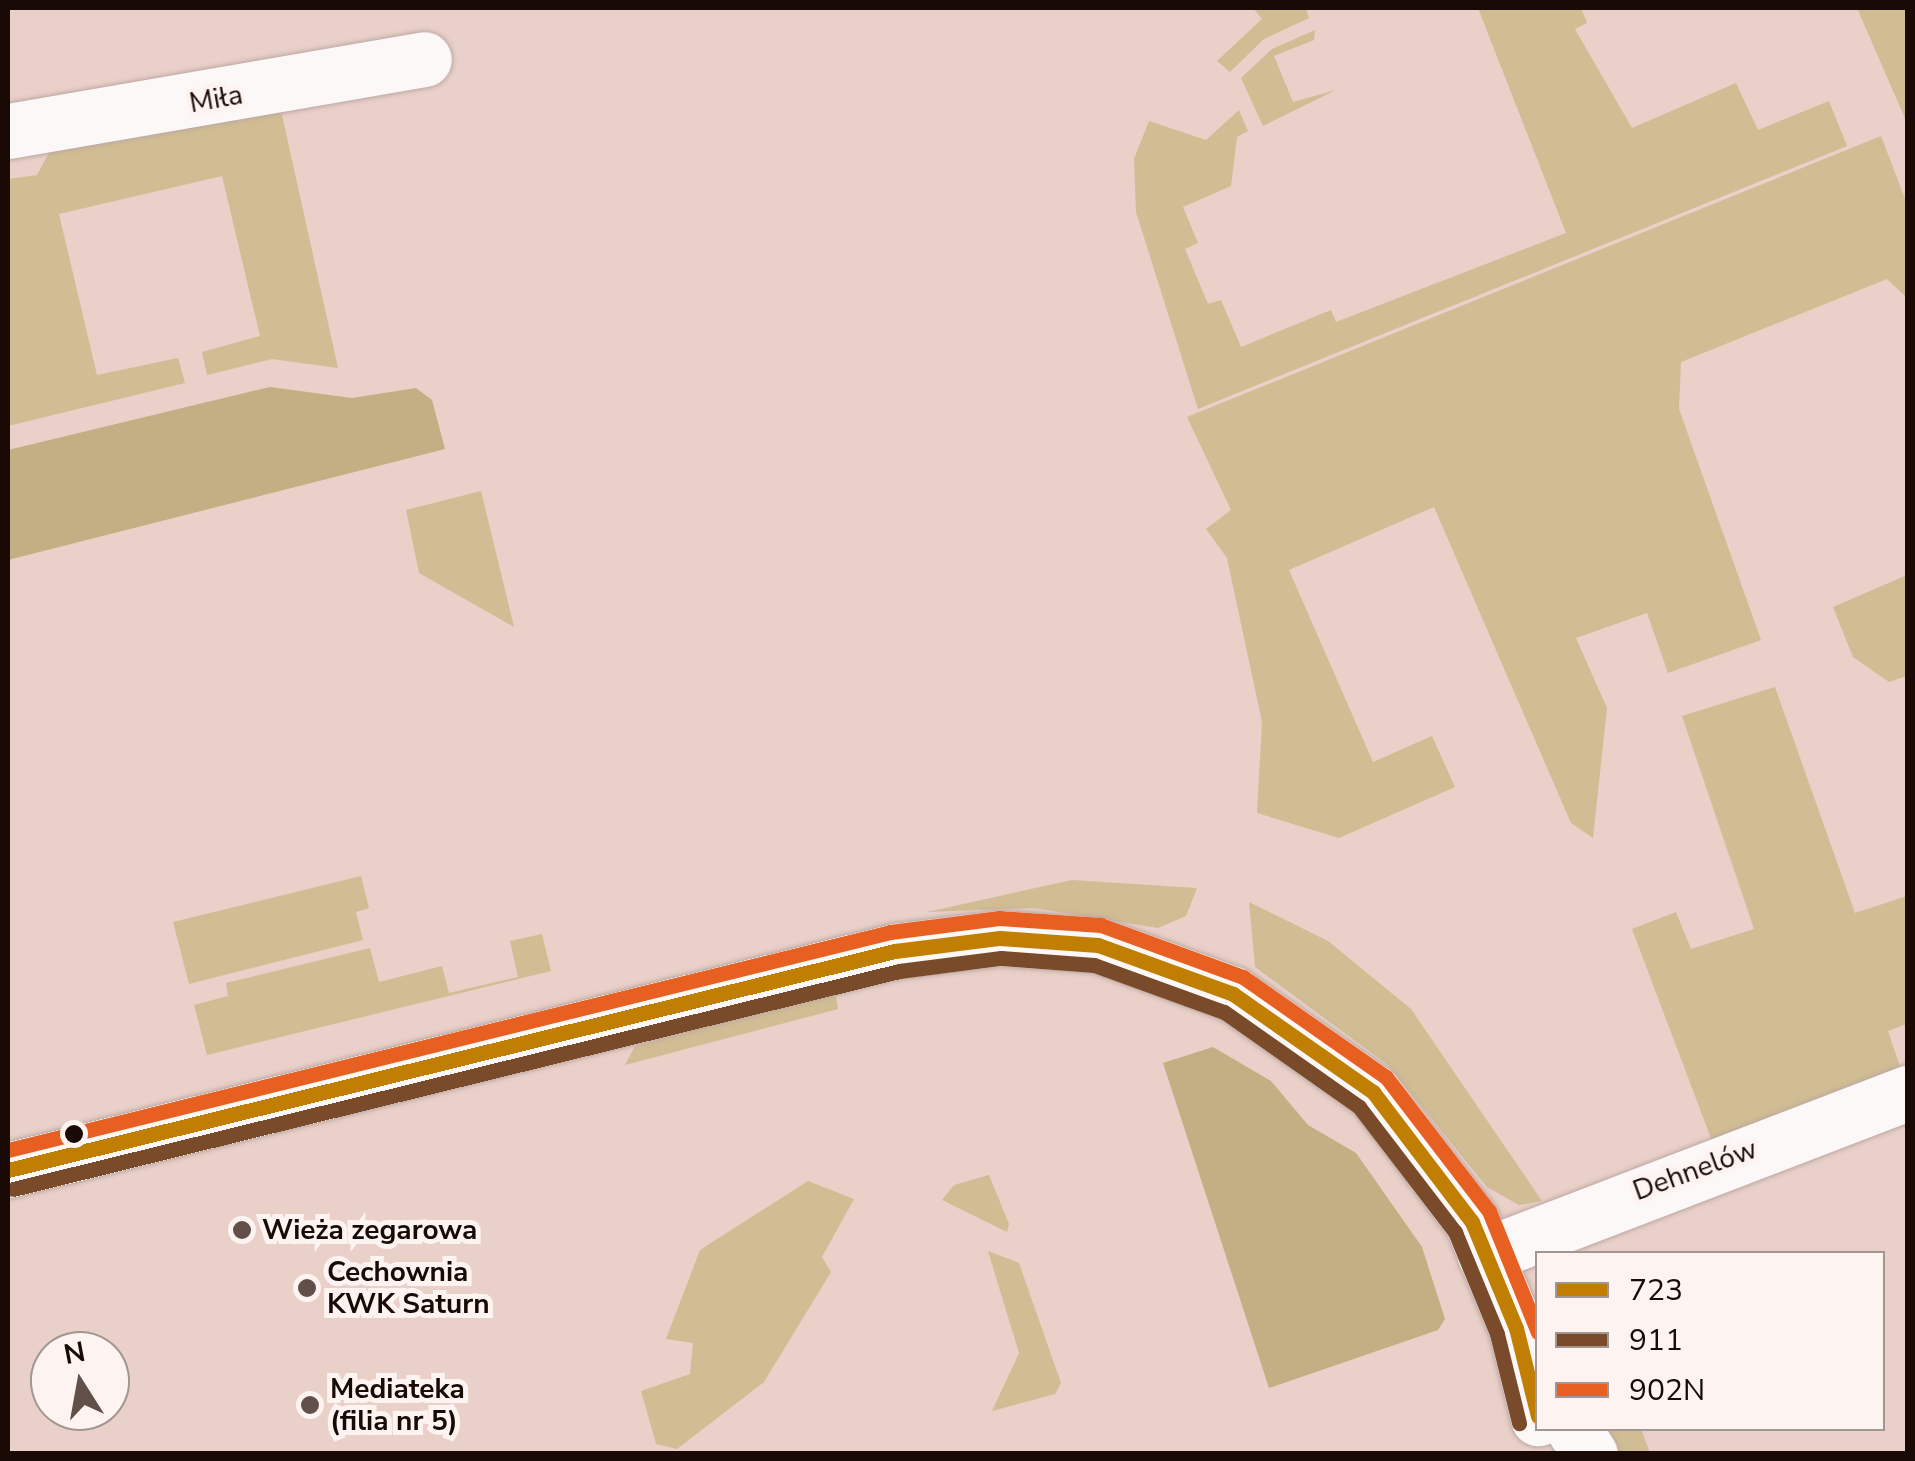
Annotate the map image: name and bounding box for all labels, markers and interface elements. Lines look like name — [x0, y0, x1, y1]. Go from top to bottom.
street label: Miła — [187, 78, 245, 120]
unlabelled marker — [64, 1124, 84, 1144]
street label: Dehnelów — [1628, 1132, 1762, 1208]
place label: Wieża zegarowa — [262, 1213, 477, 1247]
marker: Wieża zegarowa — [231, 1219, 253, 1241]
legend — [1535, 1251, 1885, 1431]
place label: Cechownia KWK Saturn — [327, 1255, 490, 1321]
text: 723 — [1629, 1270, 1683, 1311]
marker: Cechownia KWK Saturn — [296, 1277, 318, 1299]
text: 911 — [1629, 1320, 1683, 1361]
north arrow — [30, 1331, 130, 1431]
text: N — [61, 1333, 89, 1374]
text: 902N — [1629, 1370, 1705, 1411]
place label: Mediateka (filia nr 5) — [330, 1372, 465, 1438]
marker: Mediateka (filia nr 5) — [299, 1394, 321, 1416]

